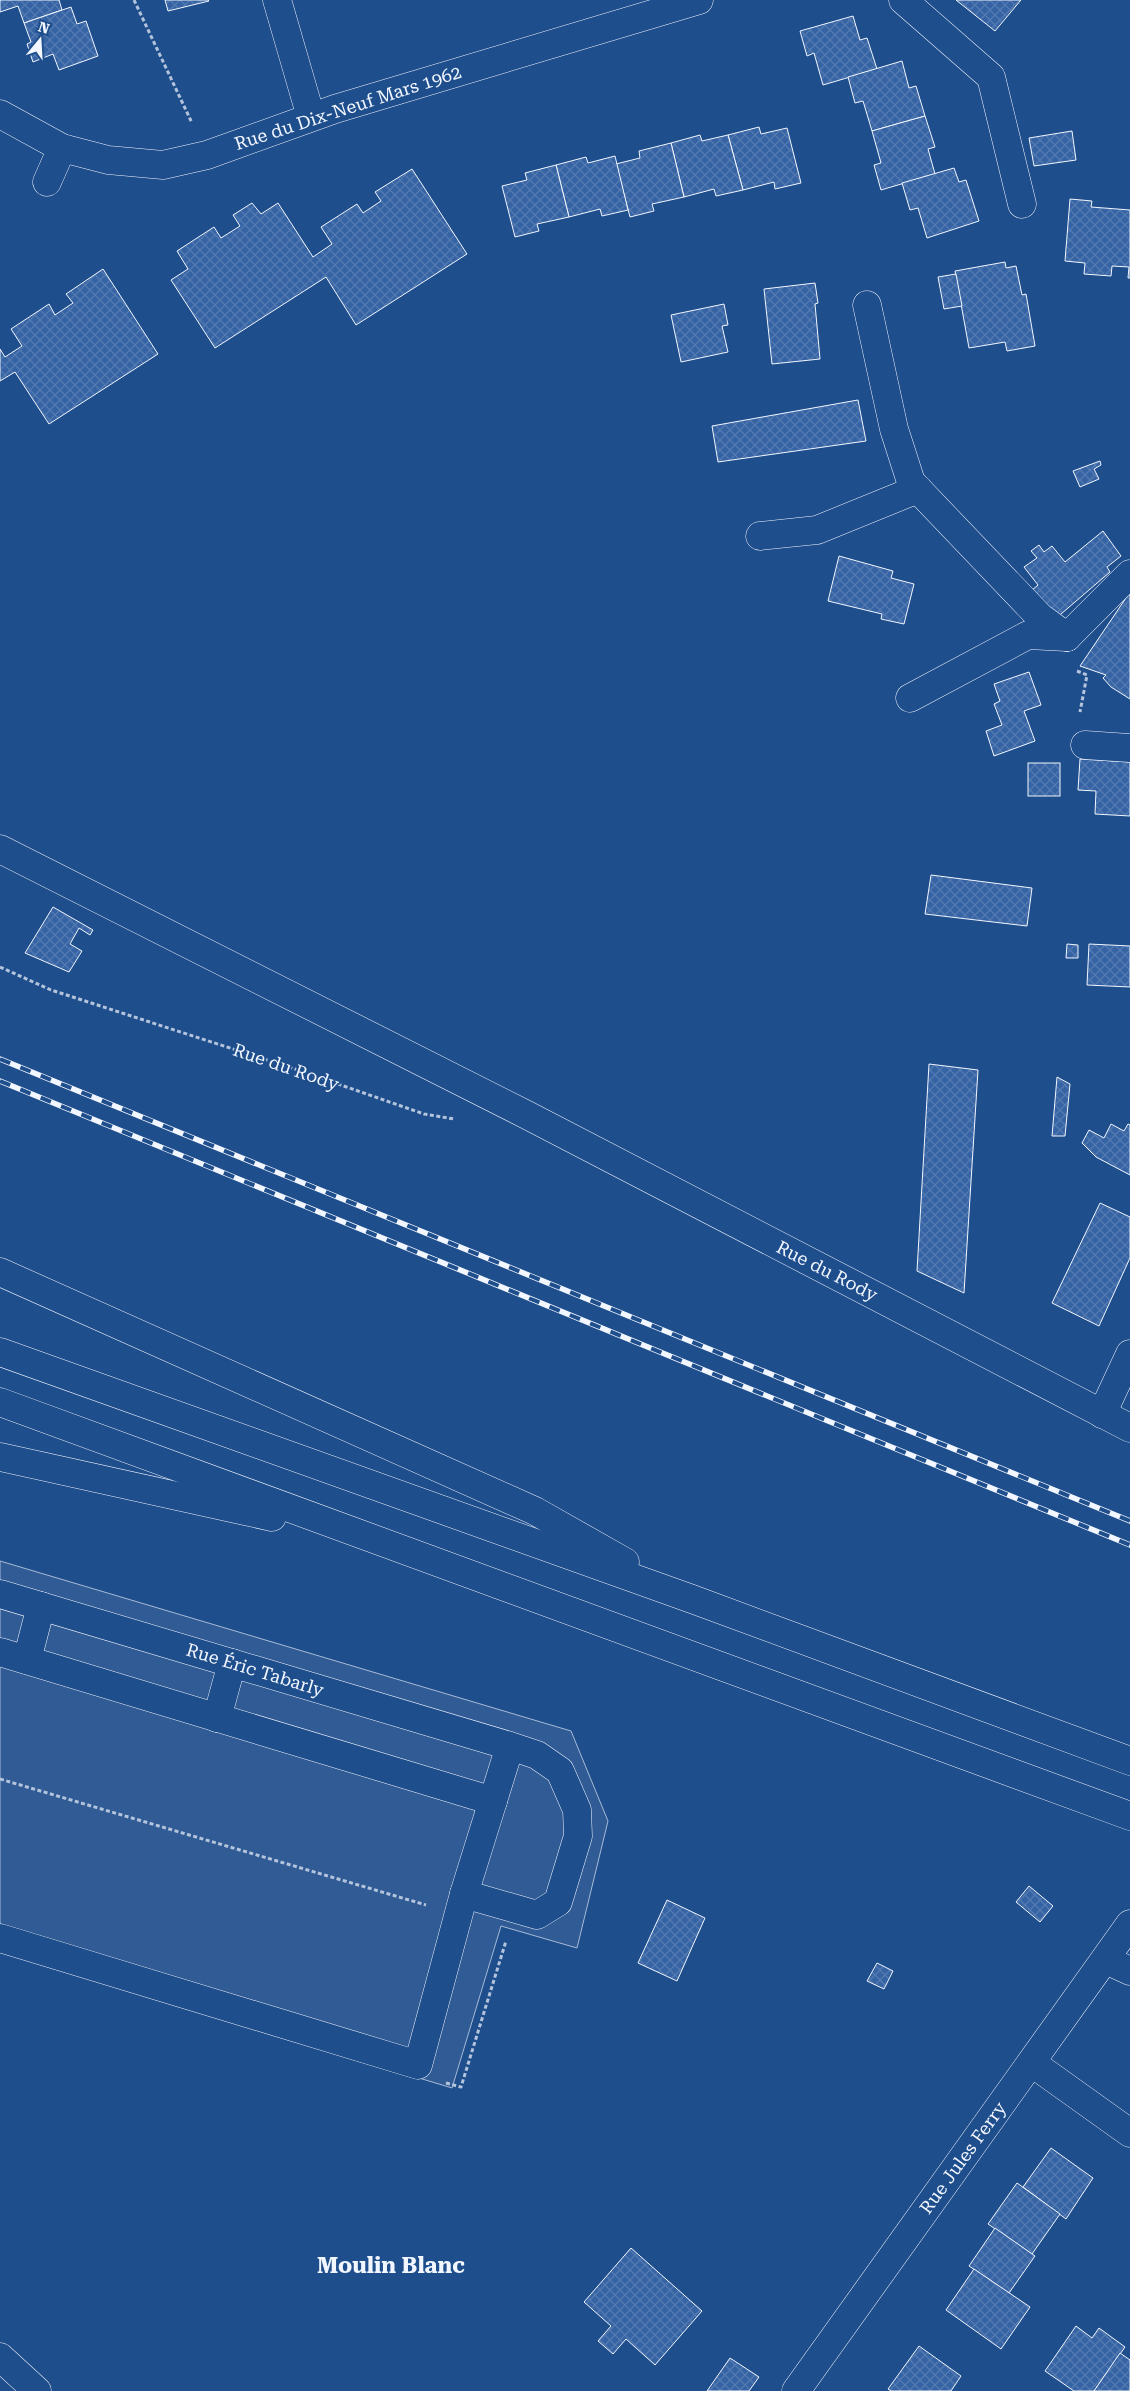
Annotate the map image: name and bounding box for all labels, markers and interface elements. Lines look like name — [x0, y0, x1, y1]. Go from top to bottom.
north arrow — [15, 15, 65, 65]
text: N — [36, 18, 52, 37]
street label: Rue du Dix-Neuf Mars 1962 — [232, 61, 464, 154]
street label: Rue du Rody — [230, 1039, 342, 1095]
street label: Rue du Rody — [773, 1236, 882, 1305]
street label: Rue Éric Tabarly — [184, 1639, 327, 1701]
street label: Rue Jules Ferry — [915, 2097, 1010, 2218]
district label: Moulin Blanc — [317, 2253, 465, 2278]

